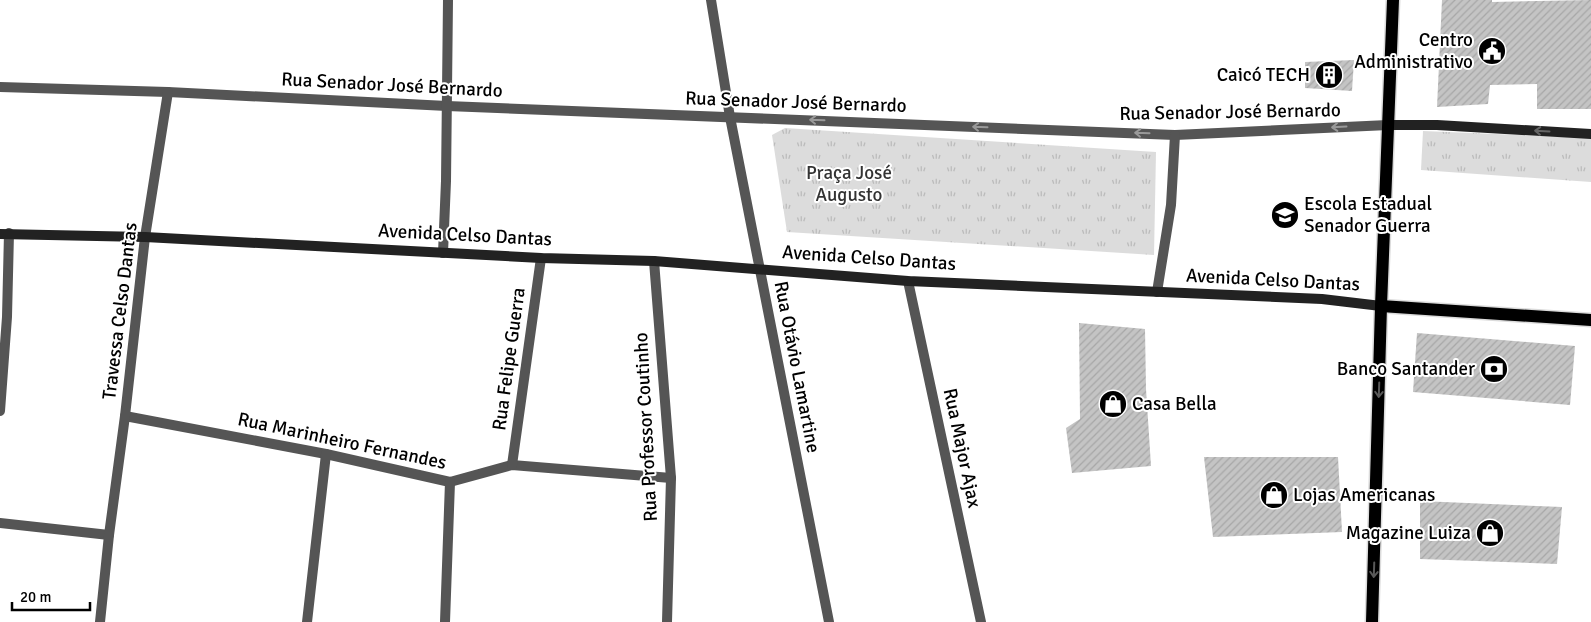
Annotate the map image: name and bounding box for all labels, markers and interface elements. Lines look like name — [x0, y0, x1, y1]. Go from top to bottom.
place label: Centro Administrativo — [1354, 28, 1473, 74]
public building icon: Centro Administrativo — [1477, 36, 1507, 66]
building icon: Caicó TECH — [1314, 60, 1344, 90]
place label: Caicó TECH — [1217, 63, 1310, 87]
street label: Rua Senador José Bernardo — [281, 67, 503, 103]
street label: Rua Senador José Bernardo — [685, 86, 907, 118]
street label: Rua Senador José Bernardo — [1119, 98, 1341, 126]
one-way arrow — [809, 116, 825, 125]
one-way arrow — [972, 122, 988, 131]
one-way arrow — [1331, 123, 1347, 132]
one-way arrow — [1535, 126, 1551, 135]
one-way arrow — [1134, 129, 1150, 138]
park label: Praça José Augusto — [806, 161, 892, 207]
place label: Escola Estadual Senador Guerra — [1304, 192, 1432, 238]
school or university icon: Escola Estadual Senador Guerra — [1270, 200, 1300, 230]
street label: Avenida Celso Dantas — [377, 218, 553, 252]
street label: Travessa Celso Dantas — [97, 221, 143, 401]
street label: Avenida Celso Dantas — [781, 240, 957, 276]
street label: Avenida Celso Dantas — [1185, 263, 1361, 297]
street label: Rua Otávio Lamartine — [769, 279, 825, 455]
street label: Rua Felipe Guerra — [487, 286, 531, 432]
street label: Rua Professor Coutinho — [629, 332, 663, 522]
bank icon: Banco Santander — [1479, 354, 1509, 384]
place label: Banco Santander — [1337, 357, 1475, 381]
one-way arrow — [1374, 382, 1384, 398]
street label: Rua Major Ajax — [938, 386, 986, 510]
shop icon: Casa Bella — [1098, 389, 1128, 419]
place label: Casa Bella — [1132, 392, 1217, 416]
street label: Rua Marinheiro Fernandes — [235, 407, 449, 475]
shop icon: Lojas Americanas — [1259, 480, 1289, 510]
place label: Lojas Americanas — [1293, 483, 1435, 507]
shop icon: Magazine Luiza — [1475, 518, 1505, 548]
place label: Magazine Luiza — [1346, 521, 1471, 545]
one-way arrow — [1369, 561, 1378, 577]
scale bar — [12, 580, 90, 612]
text: 20 m — [20, 588, 51, 606]

